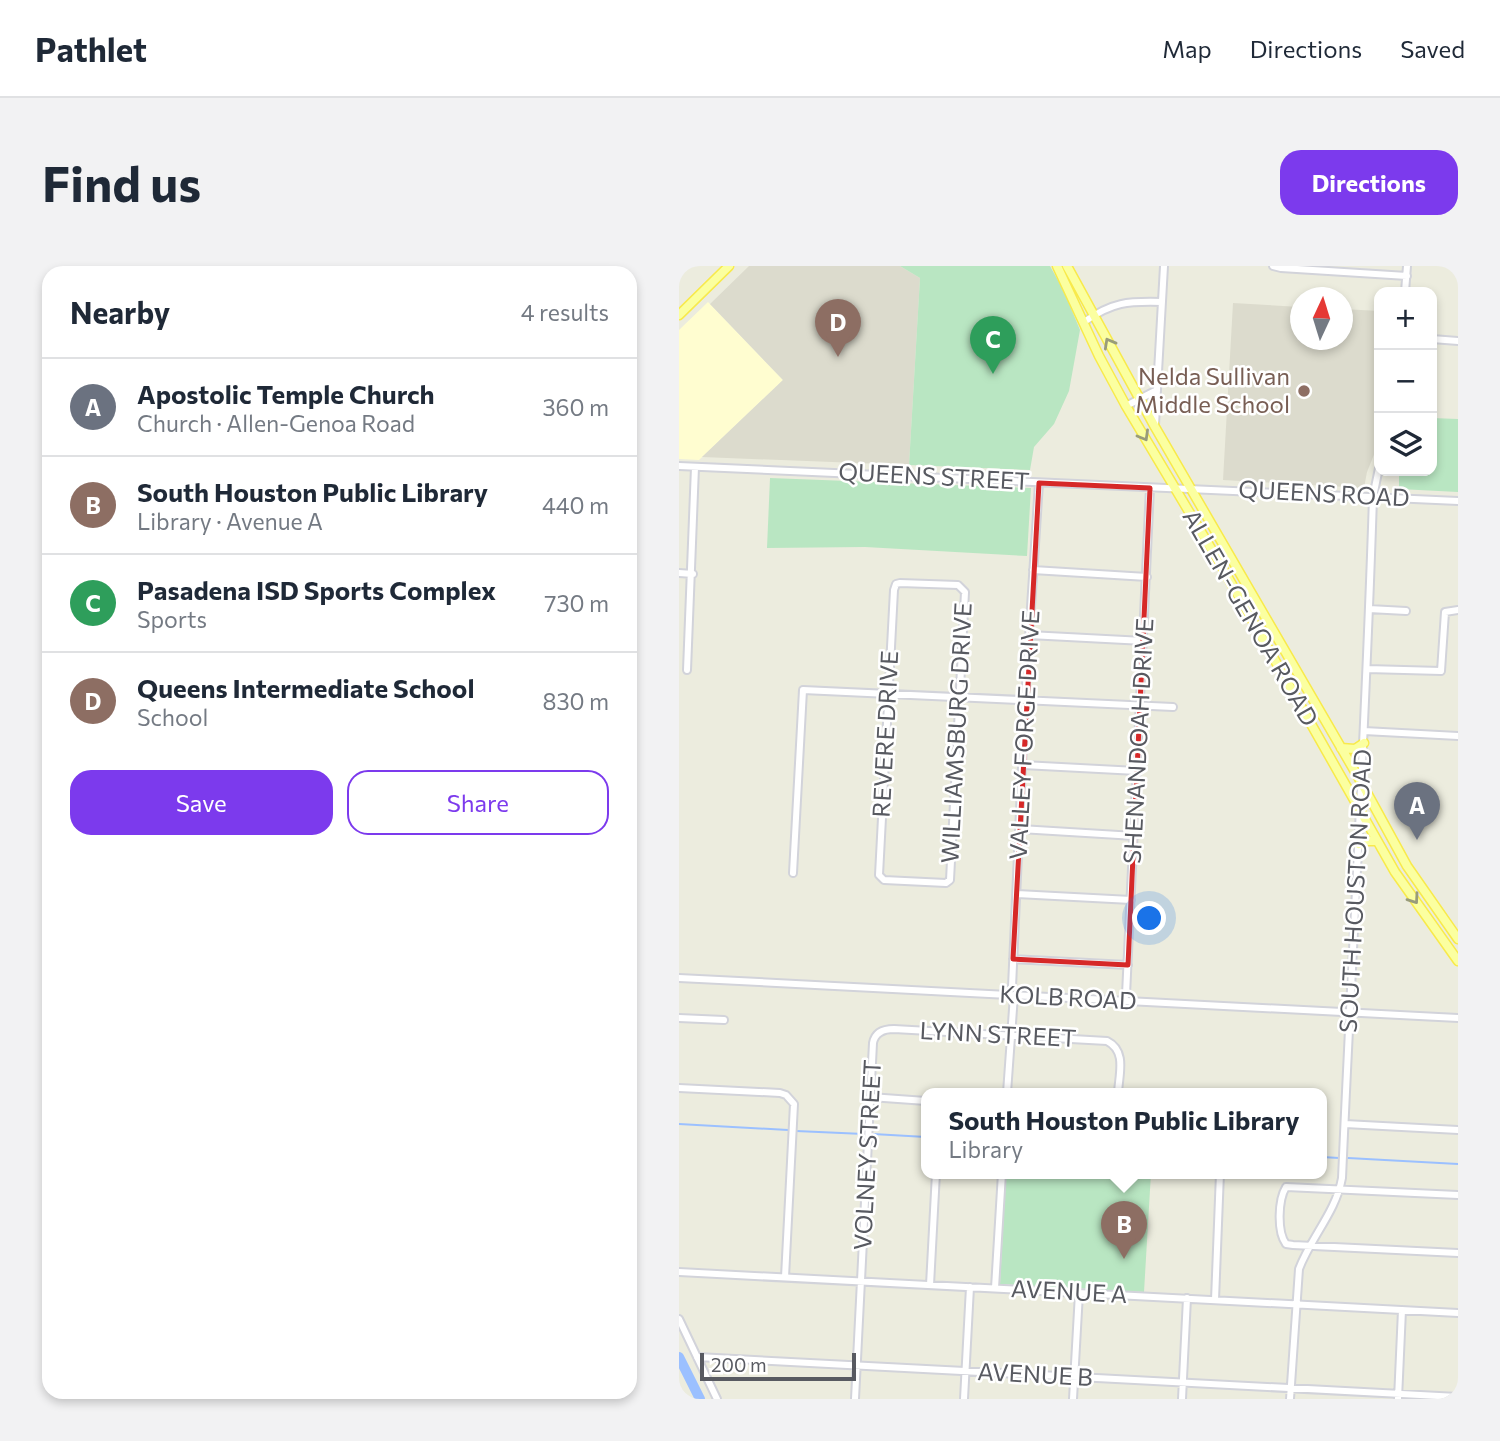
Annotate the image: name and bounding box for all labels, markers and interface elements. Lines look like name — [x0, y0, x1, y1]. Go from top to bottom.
text: Pathlet — [35, 28, 147, 69]
text: Map — [1162, 34, 1212, 63]
text: Directions — [1250, 34, 1362, 63]
text: Saved — [1400, 34, 1465, 63]
button: Directions — [1280, 150, 1458, 215]
text: Find us — [42, 152, 201, 212]
north arrow — [1290, 287, 1353, 350]
map controls — [1374, 287, 1437, 476]
button: + — [1374, 287, 1437, 350]
text: Nearby — [70, 293, 170, 330]
text: 4 results — [521, 298, 609, 326]
pin: D — [815, 299, 861, 357]
pin: C — [970, 316, 1016, 374]
one-way arrow — [1104, 338, 1117, 350]
button: − — [1374, 350, 1437, 413]
place label: Nelda Sullivan Middle School — [1135, 361, 1290, 418]
text: Apostolic Temple Church — [137, 378, 435, 409]
marker: Nelda Sullivan Middle School — [1296, 383, 1312, 399]
text: A — [85, 393, 101, 421]
text: 360 m — [542, 393, 609, 421]
text: Church · Allen-Genoa Road — [137, 409, 415, 437]
button: layers — [1374, 413, 1437, 476]
one-way arrow — [1136, 428, 1149, 441]
street label: QUEENS STREET — [838, 456, 1030, 495]
street label: QUEENS ROAD — [1238, 474, 1410, 511]
text: South Houston Public Library — [137, 476, 488, 507]
text: B — [85, 491, 101, 519]
text: 440 m — [542, 491, 609, 519]
street label: ALLEN-GENOA ROAD — [1177, 504, 1325, 731]
text: Library · Avenue A — [137, 507, 323, 535]
text: Pasadena ISD Sports Complex — [137, 574, 496, 605]
text: C — [85, 589, 101, 617]
text: 730 m — [544, 589, 609, 617]
street label: WILLIAMSBURG DRIVE — [934, 602, 977, 864]
text: Sports — [137, 605, 207, 633]
street label: VALLEY FORGE DRIVE — [1002, 609, 1045, 860]
street label: SHENANDOAH DRIVE — [1117, 617, 1158, 864]
street label: REVERE DRIVE — [866, 650, 903, 818]
text: Queens Intermediate School — [137, 672, 475, 703]
text: D — [85, 687, 101, 715]
text: 830 m — [543, 687, 609, 715]
text: School — [137, 703, 208, 731]
street label: SOUTH HOUSTON ROAD — [1333, 748, 1376, 1033]
button: Save — [70, 770, 333, 835]
button: Share — [347, 770, 609, 835]
pin: A — [1394, 782, 1440, 840]
one-way arrow — [1406, 891, 1418, 904]
your location — [1132, 901, 1166, 935]
street label: KOLB ROAD — [999, 978, 1138, 1015]
street label: LYNN STREET — [919, 1015, 1077, 1052]
street label: VOLNEY STREET — [847, 1059, 886, 1251]
popup — [921, 1088, 1327, 1179]
text: South Houston Public Library — [948, 1104, 1300, 1135]
text: Library — [948, 1135, 1023, 1163]
pin: B — [1101, 1201, 1147, 1259]
street label: AVENUE A — [1010, 1273, 1128, 1308]
scale bar — [700, 1350, 856, 1382]
text: 200 m — [711, 1353, 767, 1376]
street label: AVENUE B — [977, 1356, 1094, 1391]

